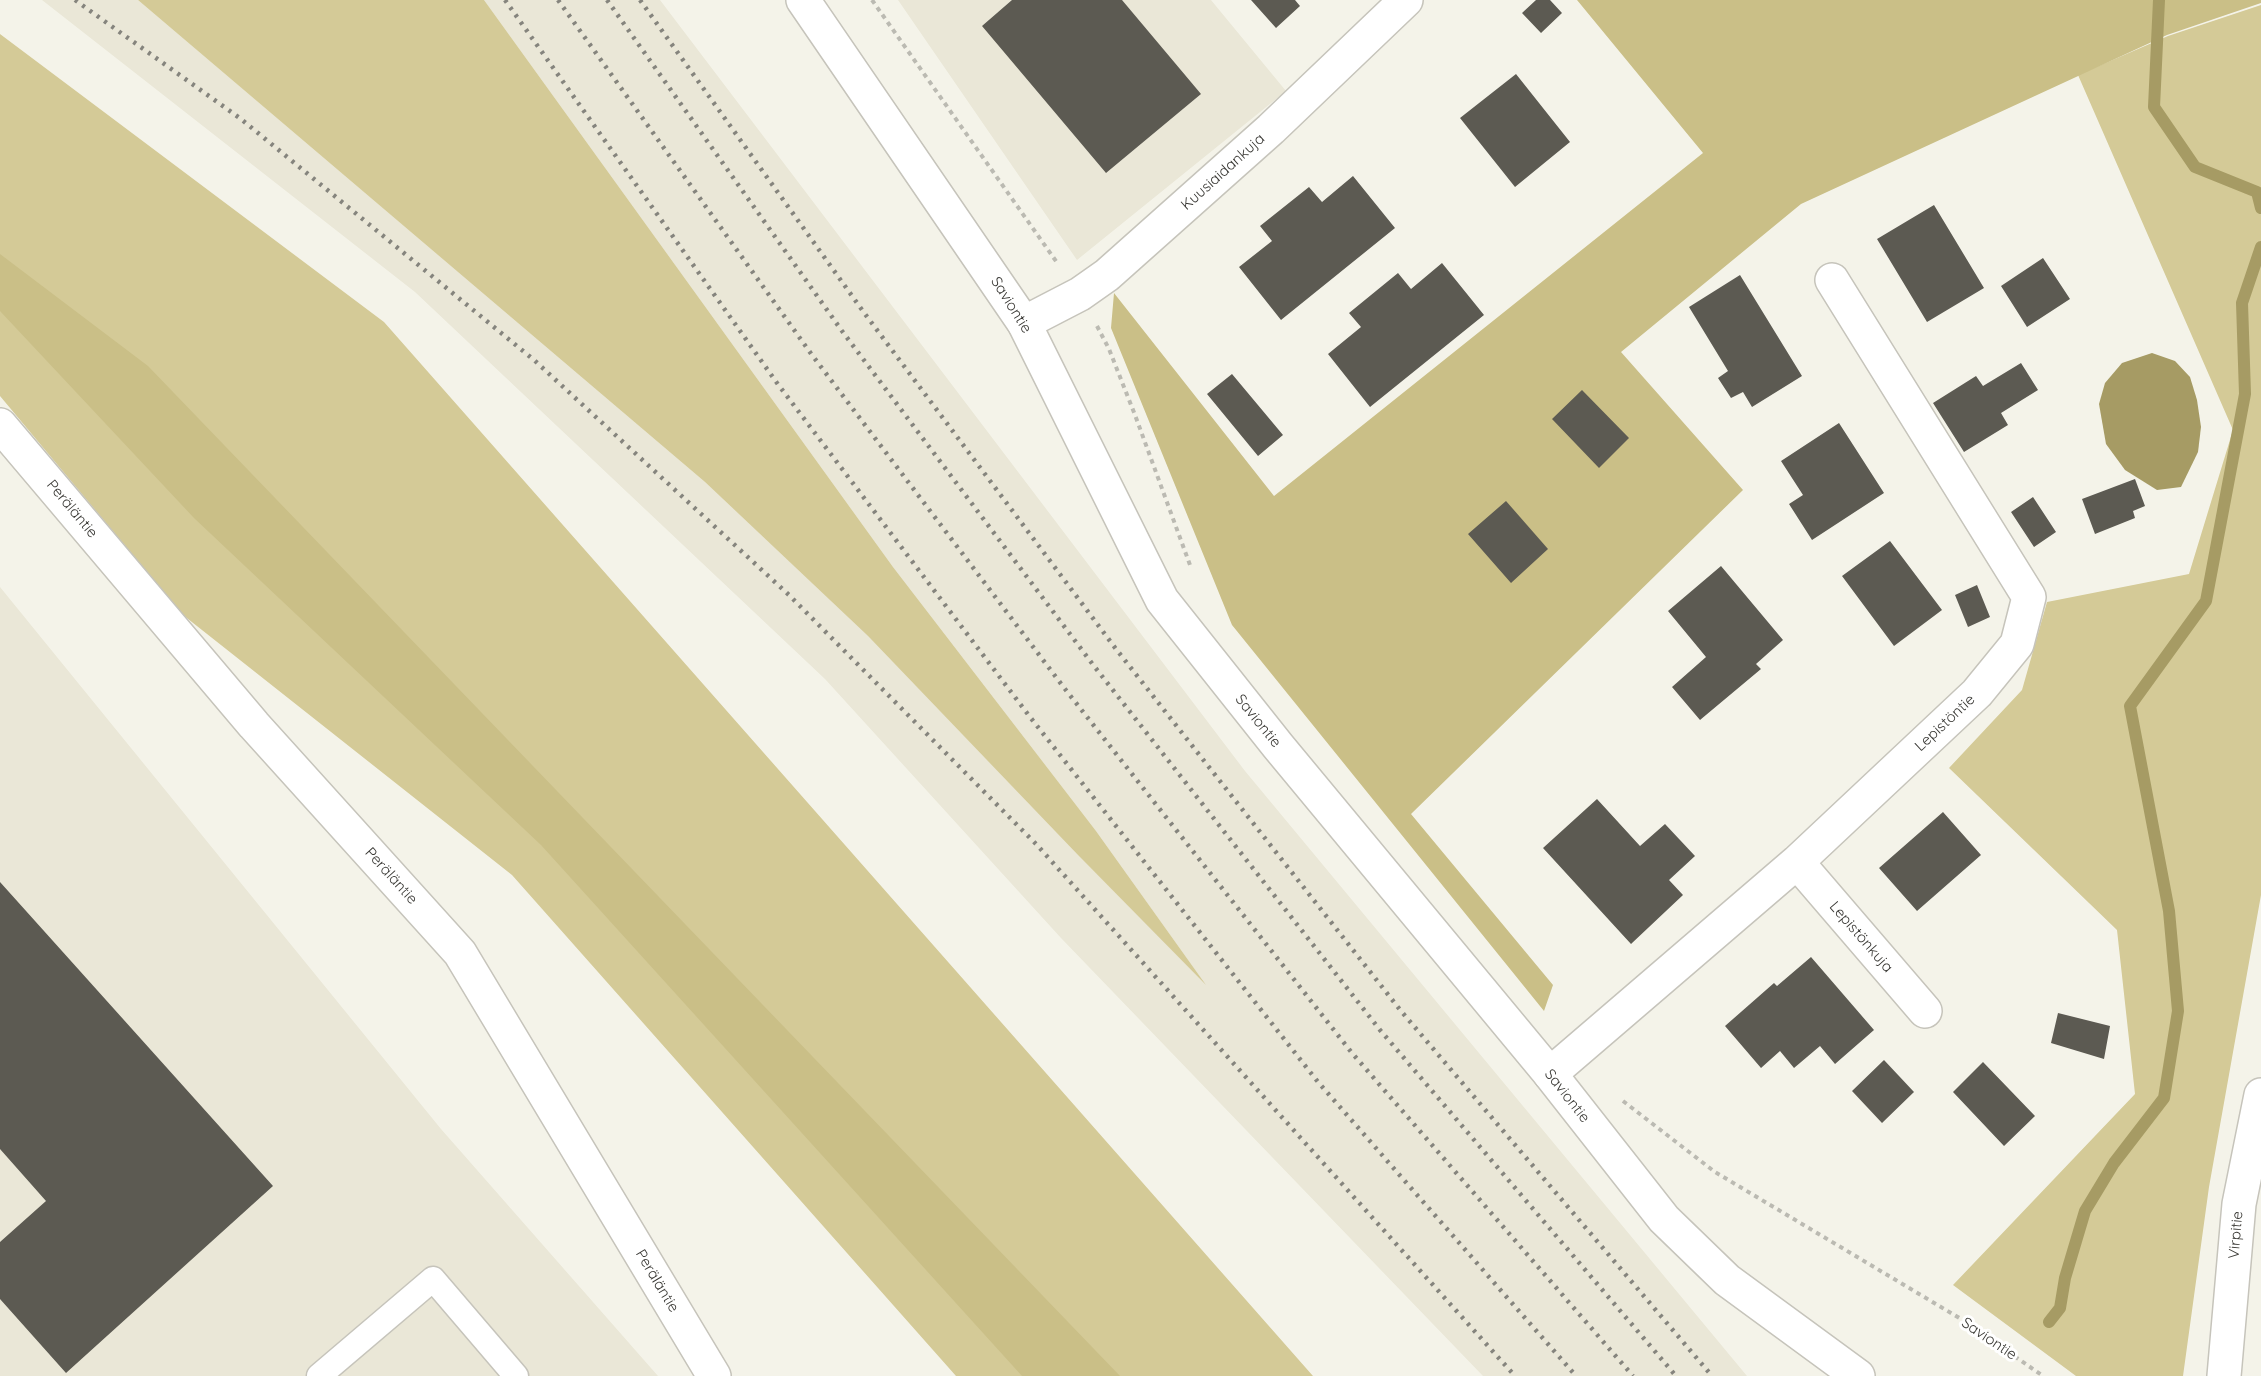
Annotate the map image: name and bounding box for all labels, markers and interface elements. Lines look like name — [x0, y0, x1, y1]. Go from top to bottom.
street label: Kuusiaidankuja — [1178, 130, 1268, 214]
street label: Saviontie — [987, 274, 1035, 336]
street label: Peräläntie — [43, 476, 101, 542]
street label: Saviontie — [1231, 691, 1285, 751]
street label: Lepistöntie — [1911, 691, 1979, 755]
street label: Peräläntie — [361, 844, 421, 908]
street label: Lepistönkuja — [1825, 898, 1897, 976]
street label: Saviontie — [1541, 1066, 1593, 1126]
street label: Virpitie — [2225, 1210, 2247, 1260]
street label: Peräläntie — [631, 1246, 683, 1316]
street label: Saviontie — [1958, 1314, 2020, 1364]

